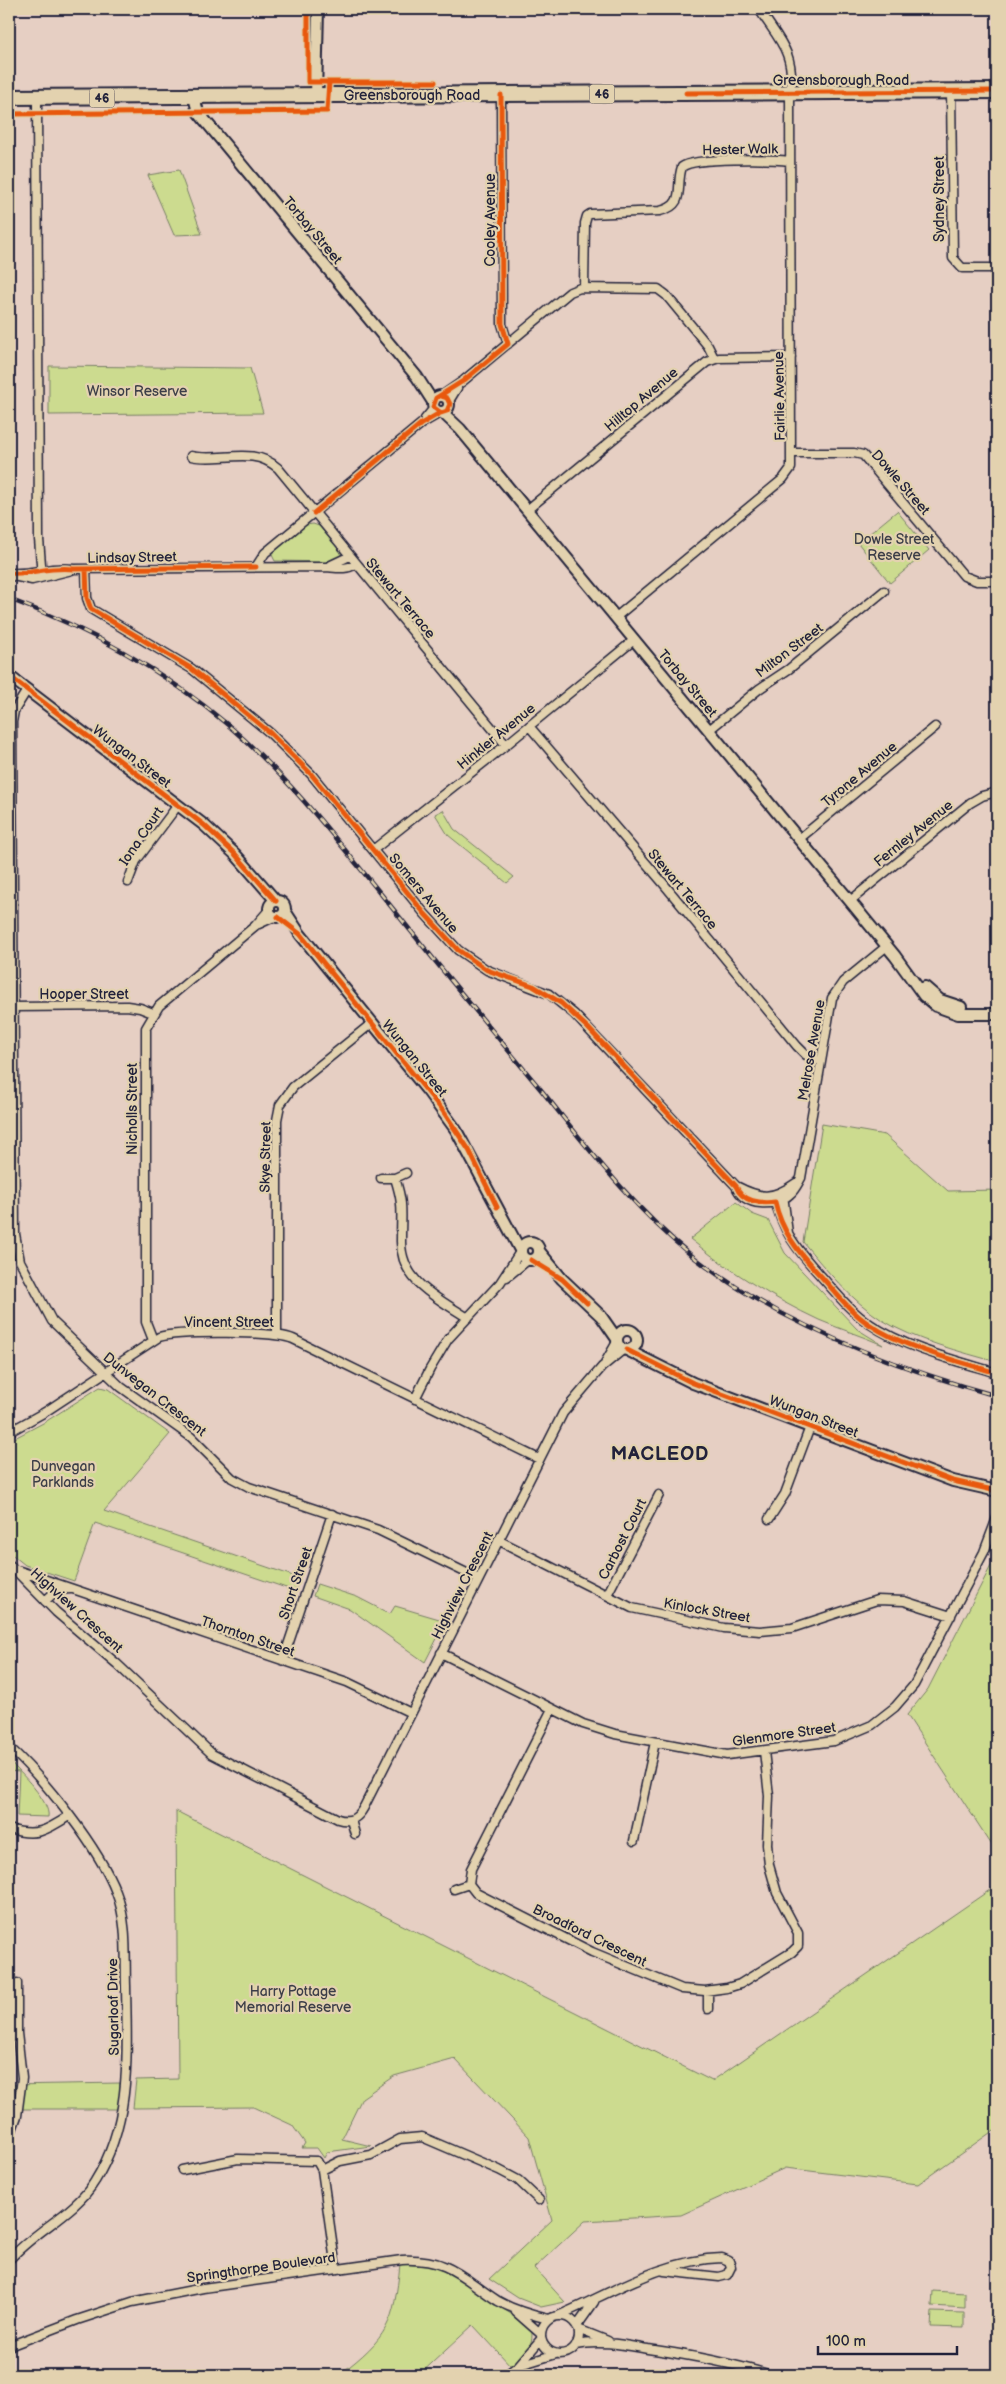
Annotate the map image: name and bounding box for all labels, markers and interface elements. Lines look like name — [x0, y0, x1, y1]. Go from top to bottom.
street label: Greensborough Road — [773, 72, 909, 89]
road number: 46 — [590, 85, 614, 104]
street label: Greensborough Road — [344, 87, 480, 104]
road number: 46 — [90, 89, 114, 108]
street label: Hester Walk — [702, 140, 778, 159]
street label: Sydney Street — [931, 155, 948, 242]
street label: Cooley Avenue — [482, 173, 499, 267]
street label: Torbay Street — [279, 193, 346, 268]
street label: Fairlie Avenue — [770, 351, 789, 441]
street label: Hilltop Avenue — [601, 364, 681, 435]
park label: Winsor Reserve — [87, 383, 187, 400]
street label: Dowle Street — [868, 446, 934, 519]
park label: Dowle Street Reserve — [854, 531, 935, 564]
street label: Lindsay Street — [87, 548, 178, 567]
street label: Stewart Terrace — [362, 555, 439, 642]
street label: Milton Street — [752, 619, 827, 681]
street label: Torbay Street — [654, 646, 721, 721]
street label: Hinkler Avenue — [454, 700, 539, 773]
street label: Wungan Street — [89, 721, 175, 792]
street label: Tyrone Avenue — [818, 738, 901, 811]
street label: Fernley Avenue — [870, 796, 956, 870]
street label: Iona Court — [116, 803, 168, 869]
street label: Stewart Terrace — [644, 846, 721, 933]
street label: Somers Avenue — [385, 850, 462, 937]
street label: Hooper Street — [39, 986, 129, 1003]
street label: Melrose Avenue — [794, 998, 829, 1102]
street label: Wungan Street — [378, 1016, 451, 1101]
street label: Nicholls Street — [124, 1062, 141, 1155]
street label: Skye Street — [256, 1121, 275, 1193]
street label: Vincent Street — [184, 1314, 275, 1331]
street label: Dunvegan Crescent — [100, 1349, 210, 1440]
street label: Wungan Street — [767, 1392, 861, 1441]
district label: MACLEOD — [611, 1443, 709, 1466]
park label: Dunvegan Parklands — [31, 1458, 95, 1491]
street label: Carbost Court — [595, 1495, 651, 1583]
street label: Highview Crescent — [428, 1528, 497, 1642]
street label: Short Street — [275, 1544, 316, 1622]
street label: Highview Crescent — [27, 1564, 127, 1657]
street label: Kinlock Street — [662, 1595, 752, 1627]
street label: Thornton Street — [199, 1612, 298, 1661]
street label: Glenmore Street — [731, 1719, 838, 1750]
street label: Broadford Crescent — [530, 1901, 650, 1971]
street label: Sugarloaf Drive — [104, 1958, 123, 2056]
park label: Harry Pottage Memorial Reserve — [235, 1983, 351, 2016]
street label: Springthorpe Boulevard — [186, 2249, 336, 2286]
scale bar — [818, 2324, 957, 2356]
text: 100 m — [826, 2332, 866, 2351]

